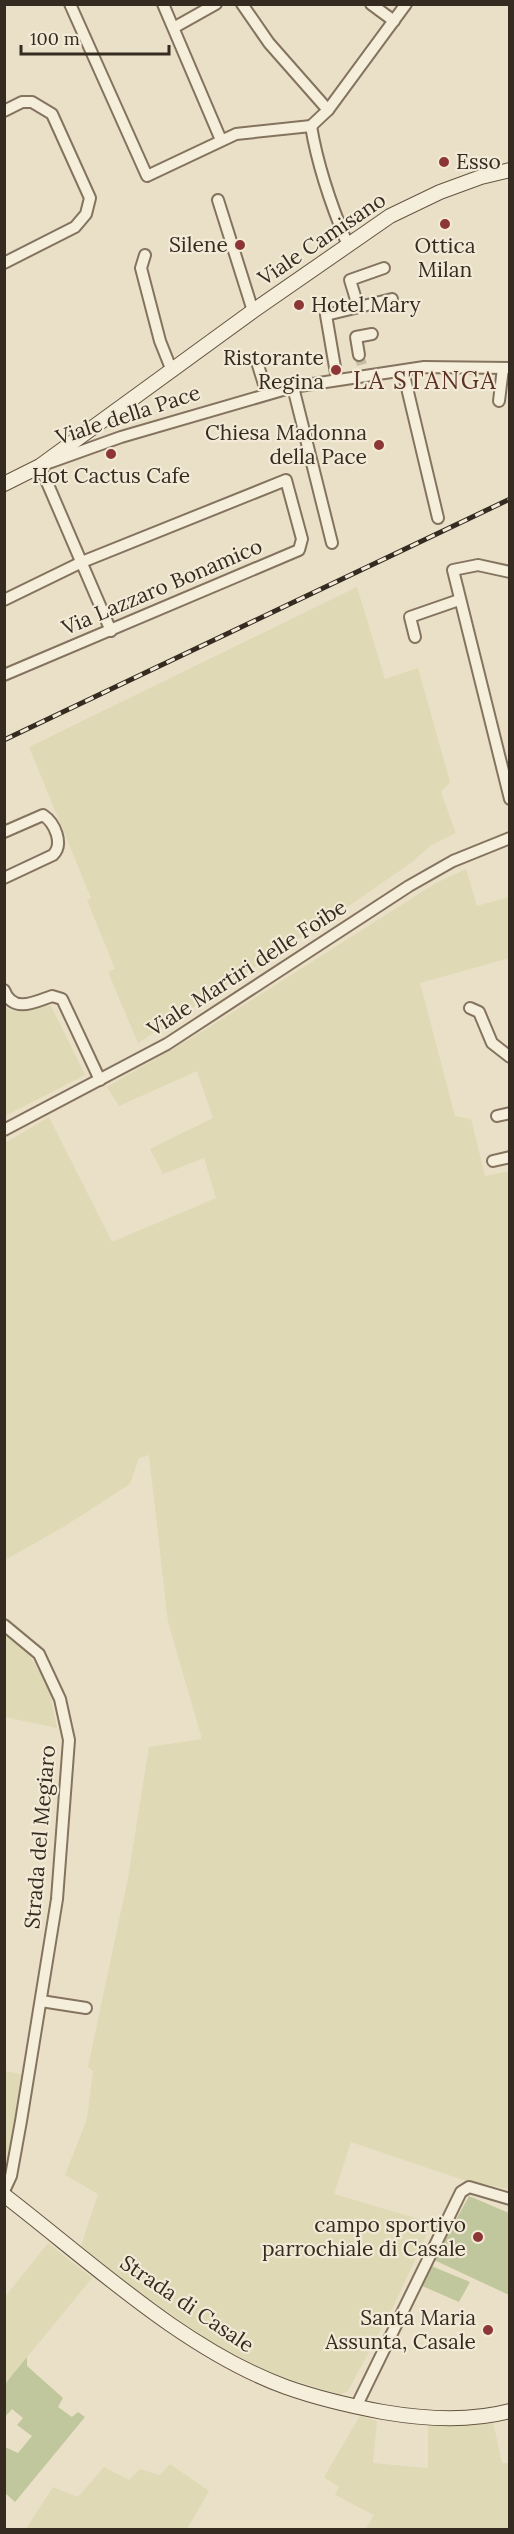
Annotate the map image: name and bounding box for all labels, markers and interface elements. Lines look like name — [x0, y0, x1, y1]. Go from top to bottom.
scale bar — [21, 18, 170, 56]
text: 100 m — [30, 27, 80, 50]
place label: Esso — [456, 148, 501, 175]
marker: Esso — [437, 155, 451, 169]
street label: Viale Camisano — [252, 186, 391, 292]
marker: Ottica Milan — [438, 217, 452, 231]
place label: Silene — [169, 231, 228, 258]
place label: Ottica Milan — [414, 232, 476, 283]
marker: Silene — [233, 238, 247, 252]
place label: Hotel Mary — [311, 291, 421, 318]
marker: Hotel Mary — [292, 298, 306, 312]
place label: Ristorante Regina — [223, 344, 324, 395]
marker: Ristorante Regina — [329, 363, 343, 377]
district label: LA STANGA — [353, 365, 497, 396]
street label: Viale della Pace — [51, 378, 204, 451]
place label: Chiesa Madonna della Pace — [205, 419, 367, 470]
marker: Chiesa Madonna della Pace — [372, 438, 386, 452]
marker: Hot Cactus Cafe — [104, 447, 118, 461]
place label: Hot Cactus Cafe — [32, 462, 190, 489]
street label: Via Lazzaro Bonamico — [57, 532, 266, 641]
street label: Viale Martiri delle Foibe — [141, 893, 351, 1043]
street label: Strada del Megiaro — [18, 1744, 61, 1930]
place label: campo sportivo parrochiale di Casale — [262, 2211, 466, 2262]
marker: campo sportivo parrochiale di Casale — [471, 2230, 485, 2244]
street label: Strada di Casale — [115, 2249, 259, 2358]
place label: Santa Maria Assunta, Casale — [324, 2304, 476, 2355]
marker: Santa Maria Assunta, Casale — [481, 2323, 495, 2337]

